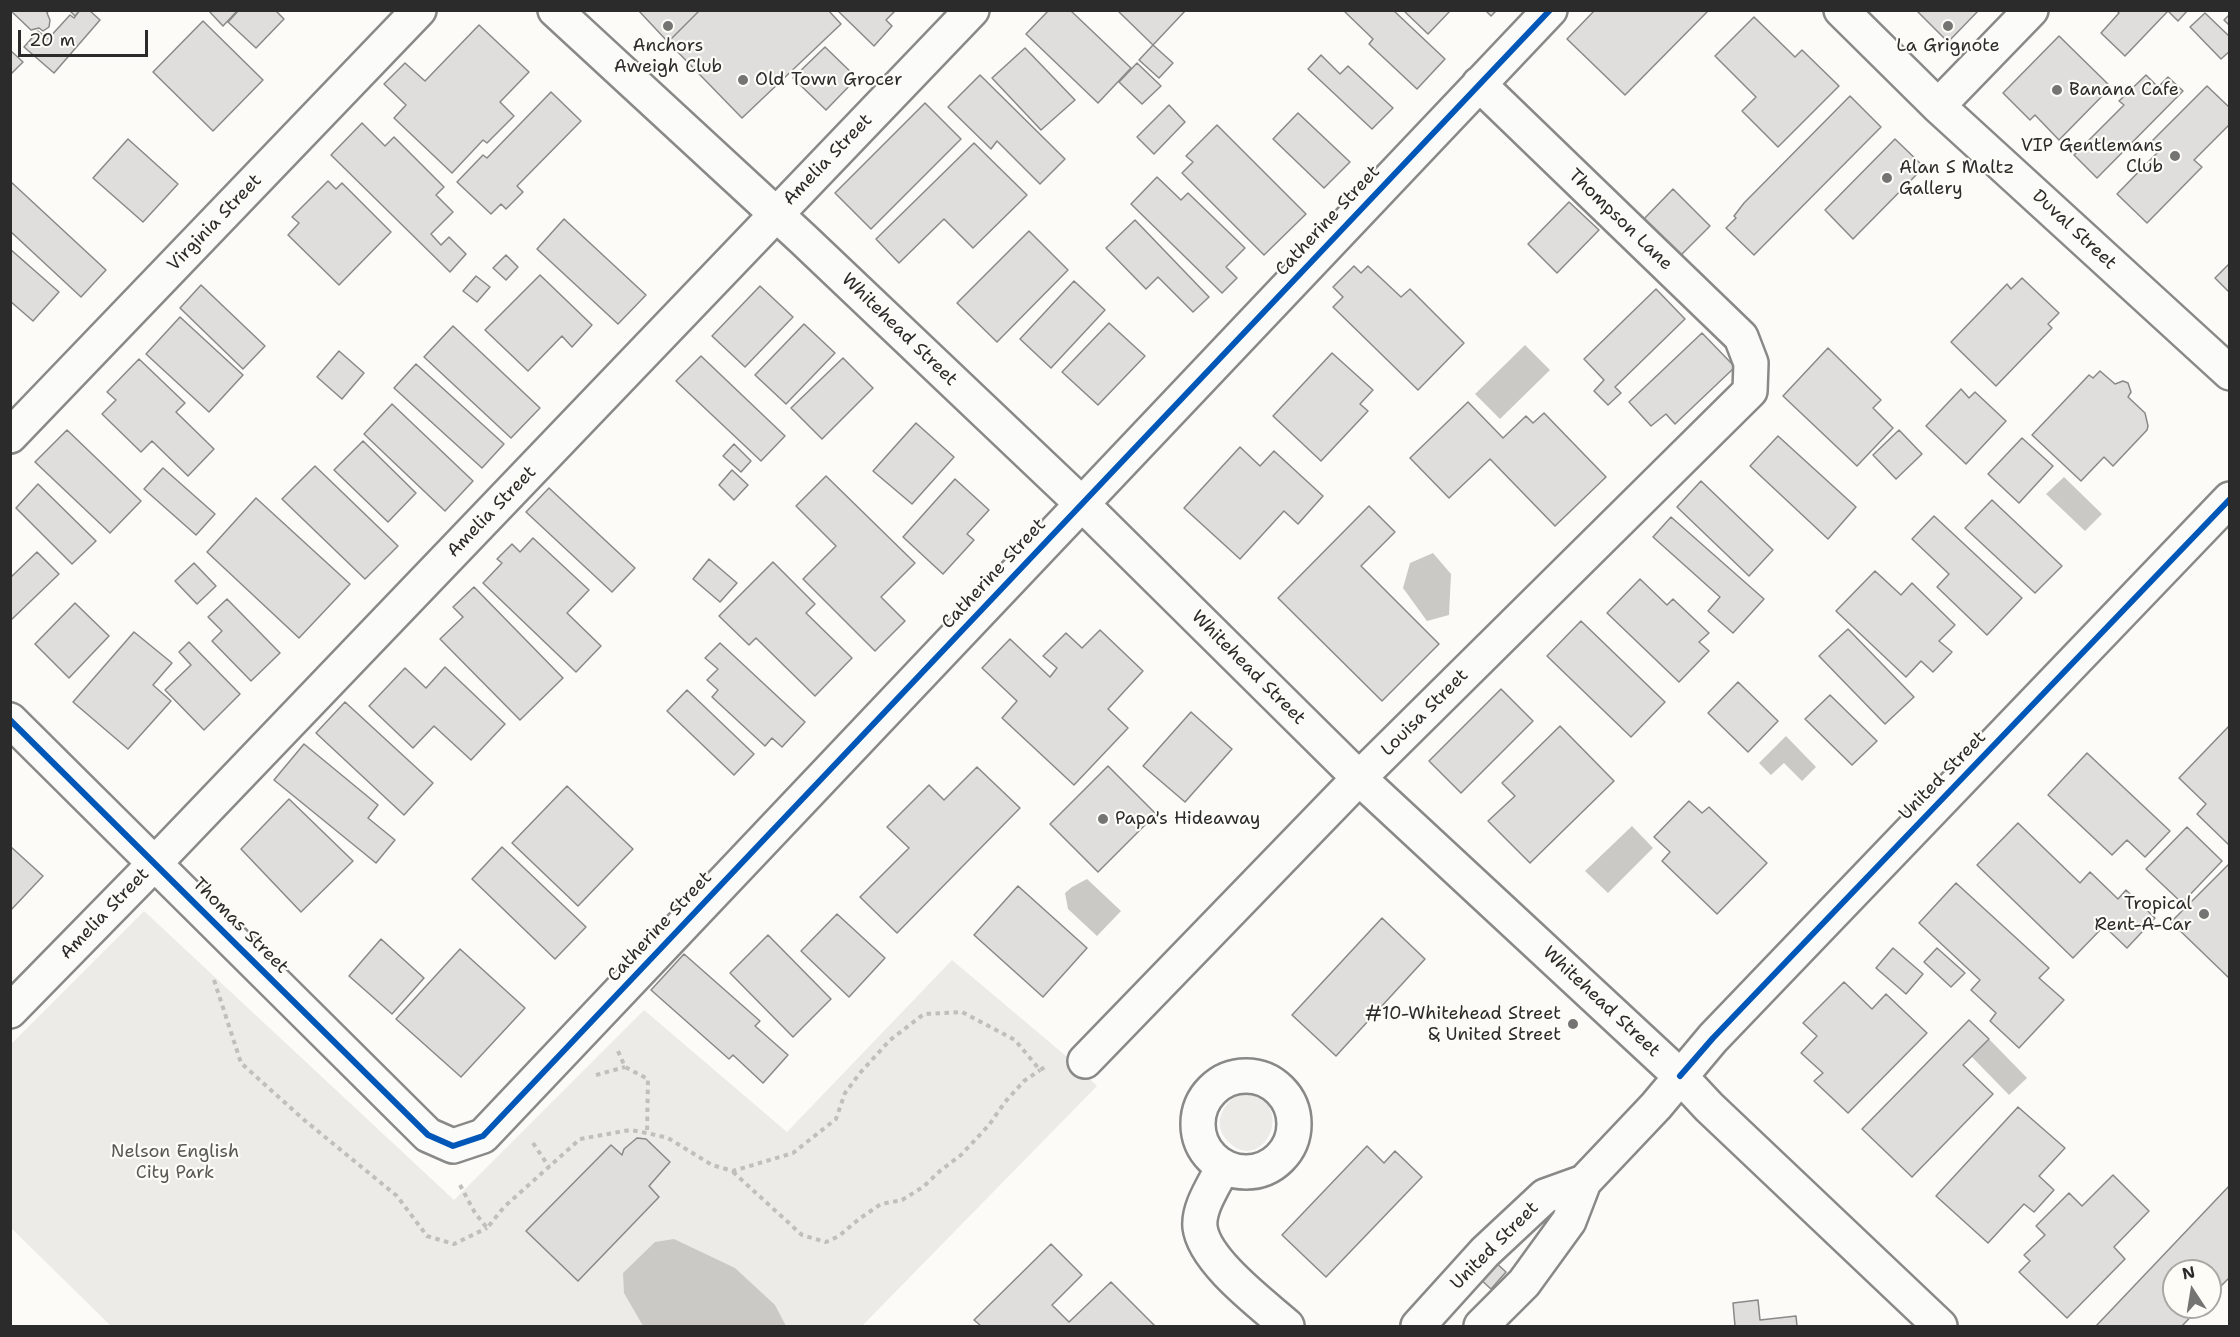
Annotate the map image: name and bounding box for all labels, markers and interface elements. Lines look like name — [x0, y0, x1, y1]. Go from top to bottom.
scale bar — [21, 18, 152, 56]
marker: Anchors Aweigh Club — [661, 19, 675, 33]
marker: La Grignote — [1941, 19, 1955, 33]
text: 20 m — [29, 28, 75, 52]
place label: Anchors Aweigh Club — [614, 35, 722, 78]
place label: La Grignote — [1896, 35, 2000, 57]
place label: Old Town Grocer — [755, 69, 902, 91]
marker: Old Town Grocer — [736, 73, 750, 87]
place label: Banana Cafe — [2069, 79, 2179, 101]
marker: Banana Cafe — [2050, 83, 2064, 97]
street label: Amelia Street — [779, 110, 877, 210]
place label: VIP Gentlemans Club — [2021, 135, 2163, 178]
marker: VIP Gentlemans Club — [2168, 149, 2182, 163]
place label: Alan S Maltz Gallery — [1899, 157, 2014, 200]
street label: Catherine Street — [1271, 161, 1385, 281]
street label: Thompson Lane — [1563, 165, 1677, 275]
street label: Virginia Street — [163, 170, 267, 276]
marker: Alan S Maltz Gallery — [1880, 171, 1894, 185]
street label: Duval Street — [2027, 186, 2121, 274]
street label: Whitehead Street — [837, 269, 961, 391]
street label: Amelia Street — [443, 462, 541, 562]
street label: Catherine Street — [937, 514, 1051, 634]
street label: Whitehead Street — [1186, 606, 1310, 730]
street label: Louisa Street — [1377, 665, 1473, 761]
street label: United Street — [1895, 727, 1991, 825]
place label: Papa's Hideaway — [1115, 808, 1260, 830]
marker: Papa's Hideaway — [1096, 812, 1110, 826]
street label: Amelia Street — [56, 864, 154, 964]
street label: Catherine Street — [603, 867, 717, 987]
street label: Thomas Street — [188, 874, 292, 978]
place label: Tropical Rent-A-Car — [2094, 893, 2192, 936]
marker: Tropical Rent-A-Car — [2197, 907, 2211, 921]
street label: Whitehead Street — [1538, 942, 1664, 1062]
place label: #10-Whitehead Street & United Street — [1365, 1003, 1561, 1046]
marker: #10-Whitehead Street & United Street — [1566, 1017, 1580, 1031]
park label: Nelson English City Park — [111, 1141, 239, 1184]
street label: United Street — [1447, 1198, 1543, 1294]
north arrow — [2162, 1259, 2222, 1319]
text: N — [2180, 1261, 2197, 1284]

